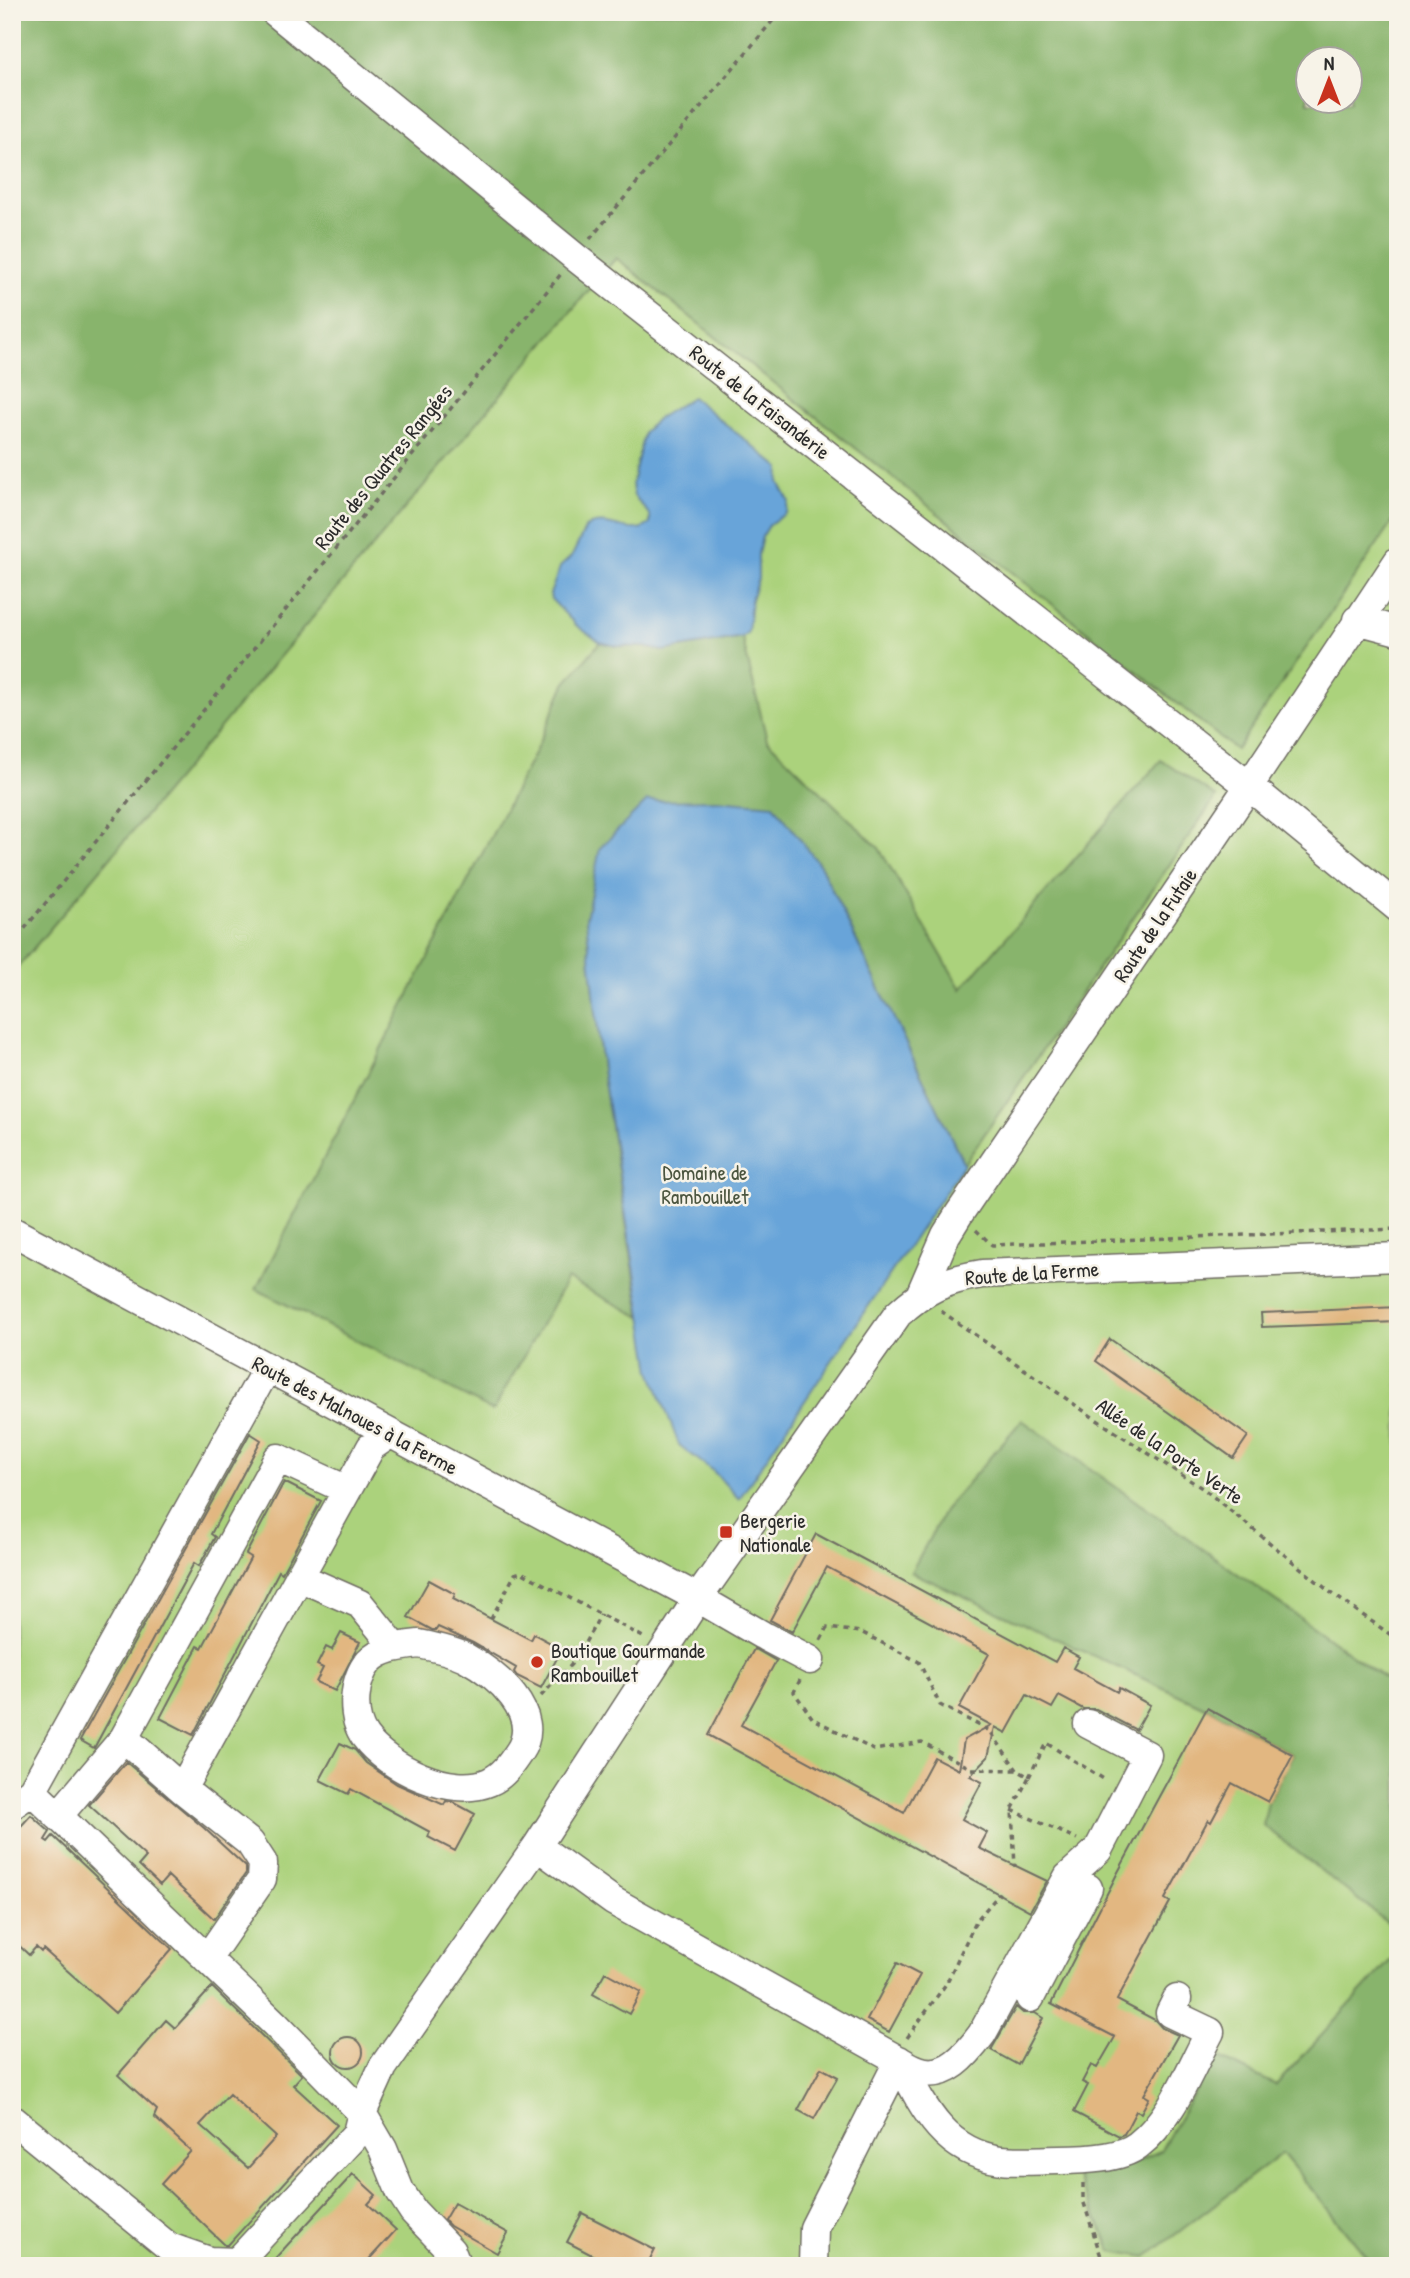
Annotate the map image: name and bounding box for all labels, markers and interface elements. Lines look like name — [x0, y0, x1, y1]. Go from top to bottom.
north arrow — [1294, 46, 1364, 116]
text: N — [1324, 50, 1334, 76]
street label: Route de la Faisanderie — [684, 338, 836, 466]
street label: Route des Quatres Rangées — [307, 378, 459, 556]
street label: Route de la Futaie — [1106, 862, 1204, 988]
park label: Domaine de Rambouillet — [662, 1158, 749, 1211]
street label: Route de la Ferme — [964, 1254, 1100, 1292]
street label: Route des Malnoues à la Ferme — [247, 1348, 463, 1482]
street label: Allée de la Porte Verte — [1091, 1391, 1249, 1511]
place label: Bergerie Nationale — [740, 1506, 811, 1559]
marker: Bergerie Nationale — [718, 1524, 734, 1540]
place label: Boutique Gourmande Rambouillet — [551, 1636, 705, 1689]
marker: Boutique Gourmande Rambouillet — [529, 1654, 545, 1670]

